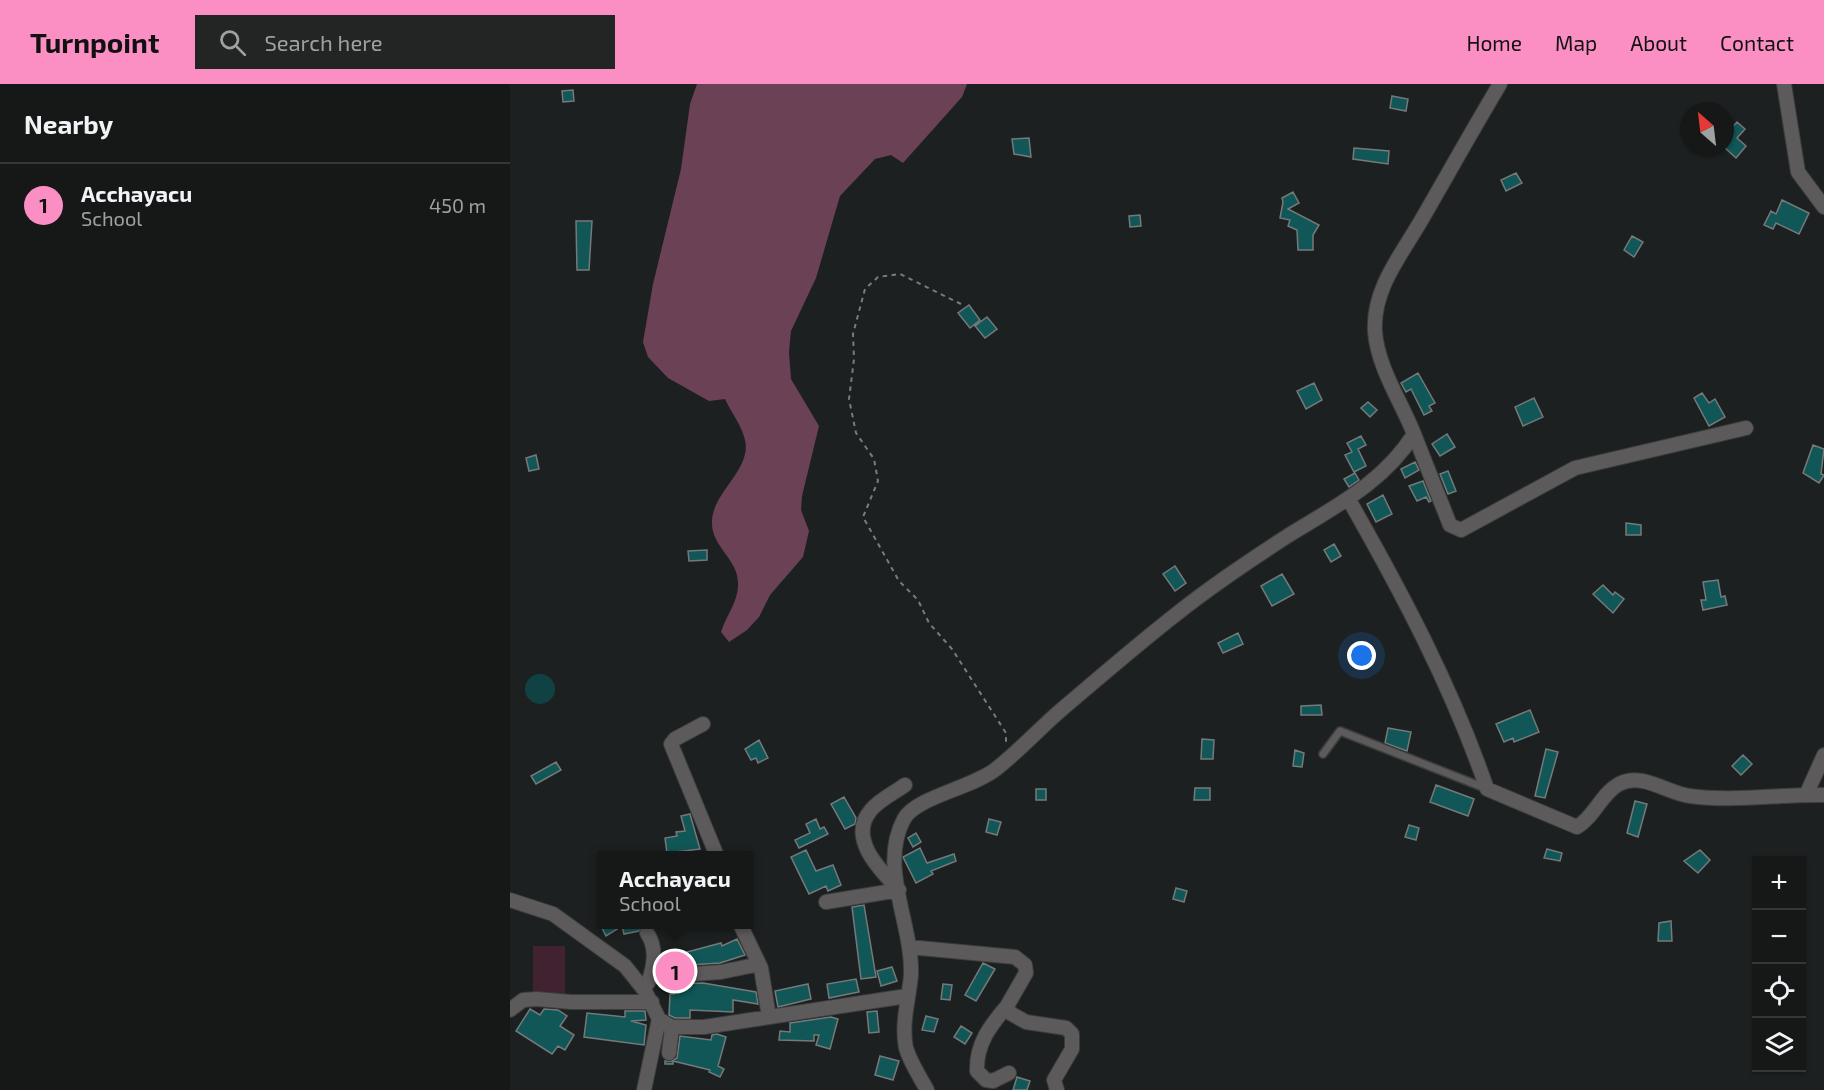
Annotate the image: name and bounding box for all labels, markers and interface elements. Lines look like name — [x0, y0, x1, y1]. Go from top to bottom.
search box — [195, 15, 615, 69]
text: Turnpoint — [30, 25, 159, 59]
icon: search — [216, 26, 249, 59]
text: Search here — [264, 29, 383, 55]
text: Home — [1466, 30, 1522, 55]
text: Map — [1555, 30, 1597, 55]
text: About — [1630, 30, 1687, 55]
text: Contact — [1720, 30, 1794, 55]
north arrow — [1680, 102, 1734, 156]
text: Nearby — [24, 108, 113, 139]
text: Acchayacu — [81, 180, 192, 206]
text: 1 — [39, 193, 48, 217]
text: 450 m — [429, 193, 486, 217]
text: School — [81, 206, 142, 230]
your location — [1347, 641, 1376, 670]
popup — [597, 851, 753, 929]
map controls — [1752, 856, 1806, 1072]
button: + — [1752, 856, 1806, 910]
text: Acchayacu — [619, 865, 731, 891]
text: School — [619, 891, 681, 915]
button: − — [1752, 910, 1806, 964]
pin: 1 — [656, 948, 694, 994]
button: locate — [1752, 964, 1806, 1018]
button: layers — [1752, 1018, 1806, 1072]

